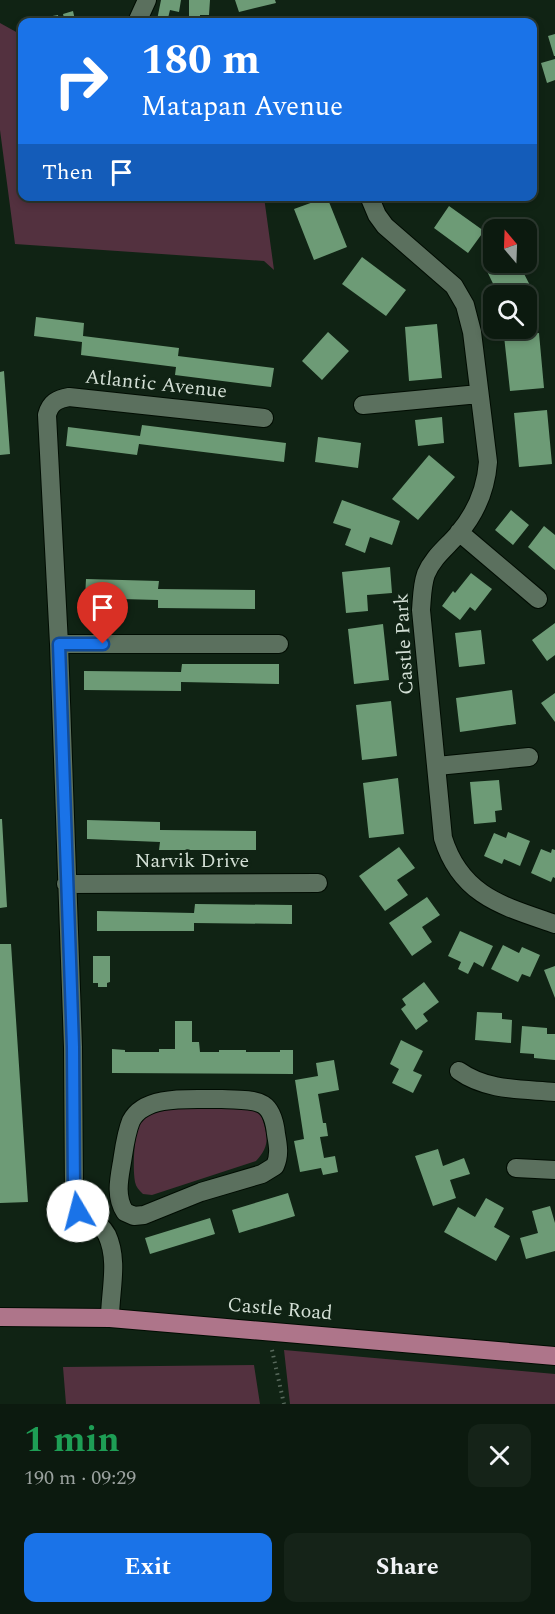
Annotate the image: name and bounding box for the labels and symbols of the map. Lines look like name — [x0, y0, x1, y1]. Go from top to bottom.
north arrow — [483, 219, 537, 273]
street label: Atlantic Avenue — [83, 362, 229, 406]
pin — [77, 582, 128, 644]
street label: Castle Park — [386, 592, 422, 696]
street label: Narvik Drive — [135, 846, 249, 876]
position arrow — [46, 1179, 110, 1243]
street label: Castle Road — [226, 1289, 334, 1329]

